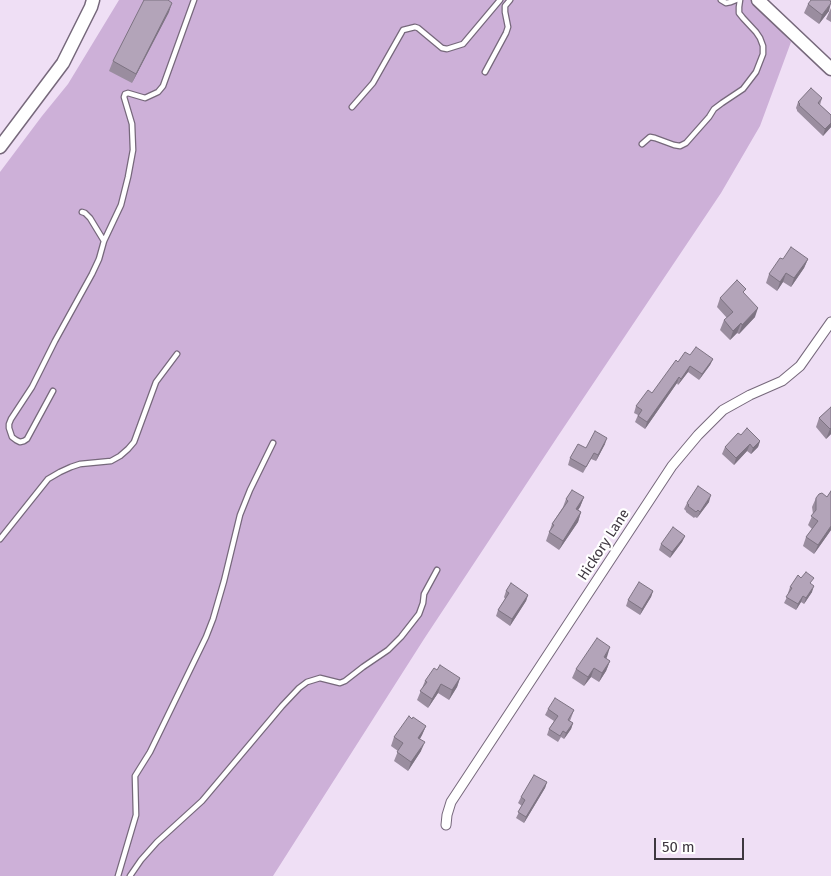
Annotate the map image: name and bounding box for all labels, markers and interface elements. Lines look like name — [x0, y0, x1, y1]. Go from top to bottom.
street label: Hickory Lane — [575, 506, 633, 584]
scale bar — [656, 828, 746, 860]
text: 50 m — [662, 838, 695, 856]

